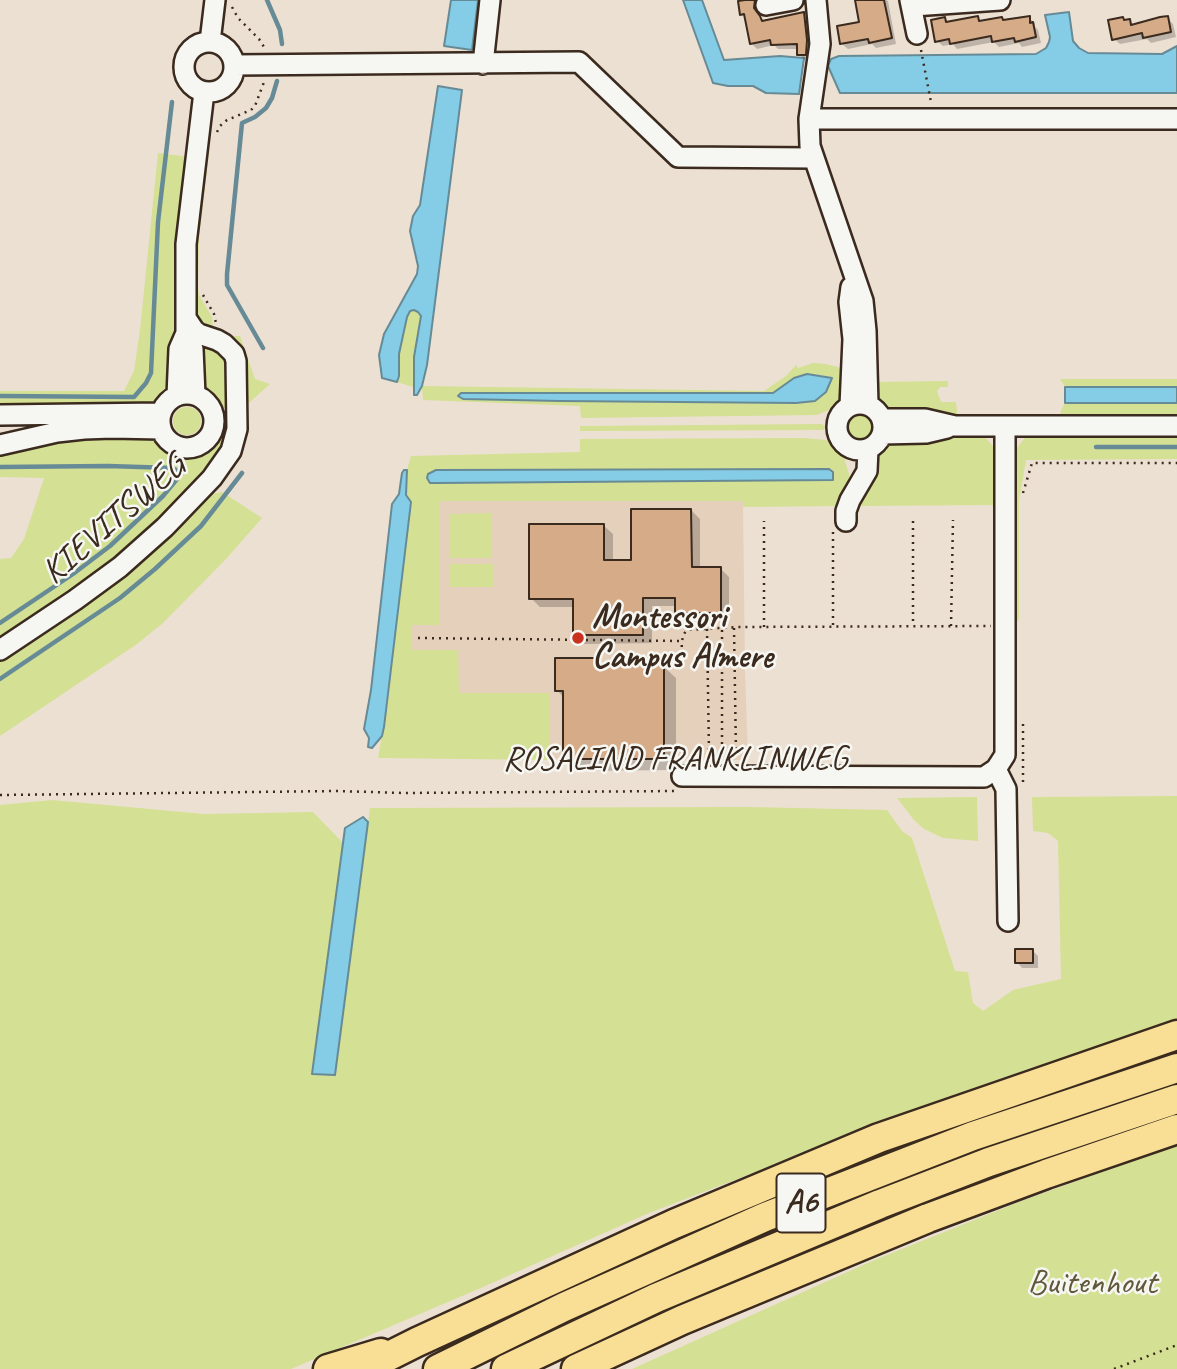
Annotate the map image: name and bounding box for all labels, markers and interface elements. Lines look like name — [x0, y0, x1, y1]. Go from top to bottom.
street label: KIEVITSWEG — [34, 446, 194, 594]
place label: Montessori Campus Almere — [592, 597, 773, 679]
marker: Montessori Campus Almere — [570, 630, 586, 646]
street label: ROSALIND FRANKLINWEG — [503, 739, 847, 781]
road number: A6 — [776, 1174, 826, 1232]
park label: Buitenhout — [1027, 1263, 1157, 1305]

